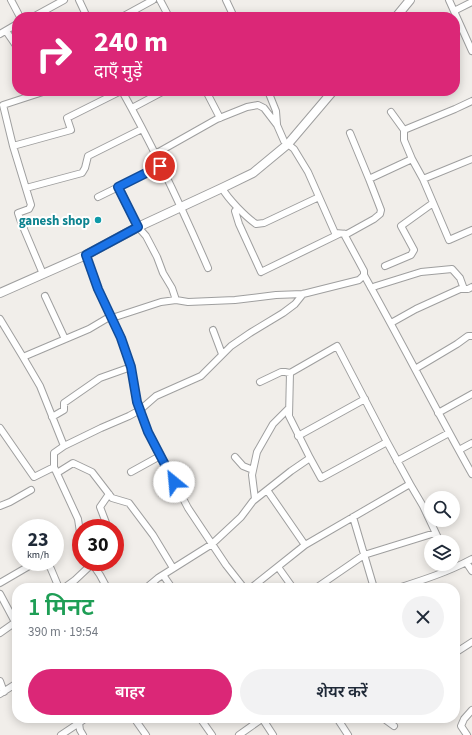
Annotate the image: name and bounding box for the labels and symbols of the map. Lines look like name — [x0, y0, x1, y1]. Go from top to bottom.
pin — [143, 149, 177, 183]
place label: ganesh shop — [19, 212, 90, 230]
marker: ganesh shop — [93, 215, 103, 225]
position arrow — [153, 461, 195, 503]
speed limit sign: 30 — [72, 519, 124, 571]

